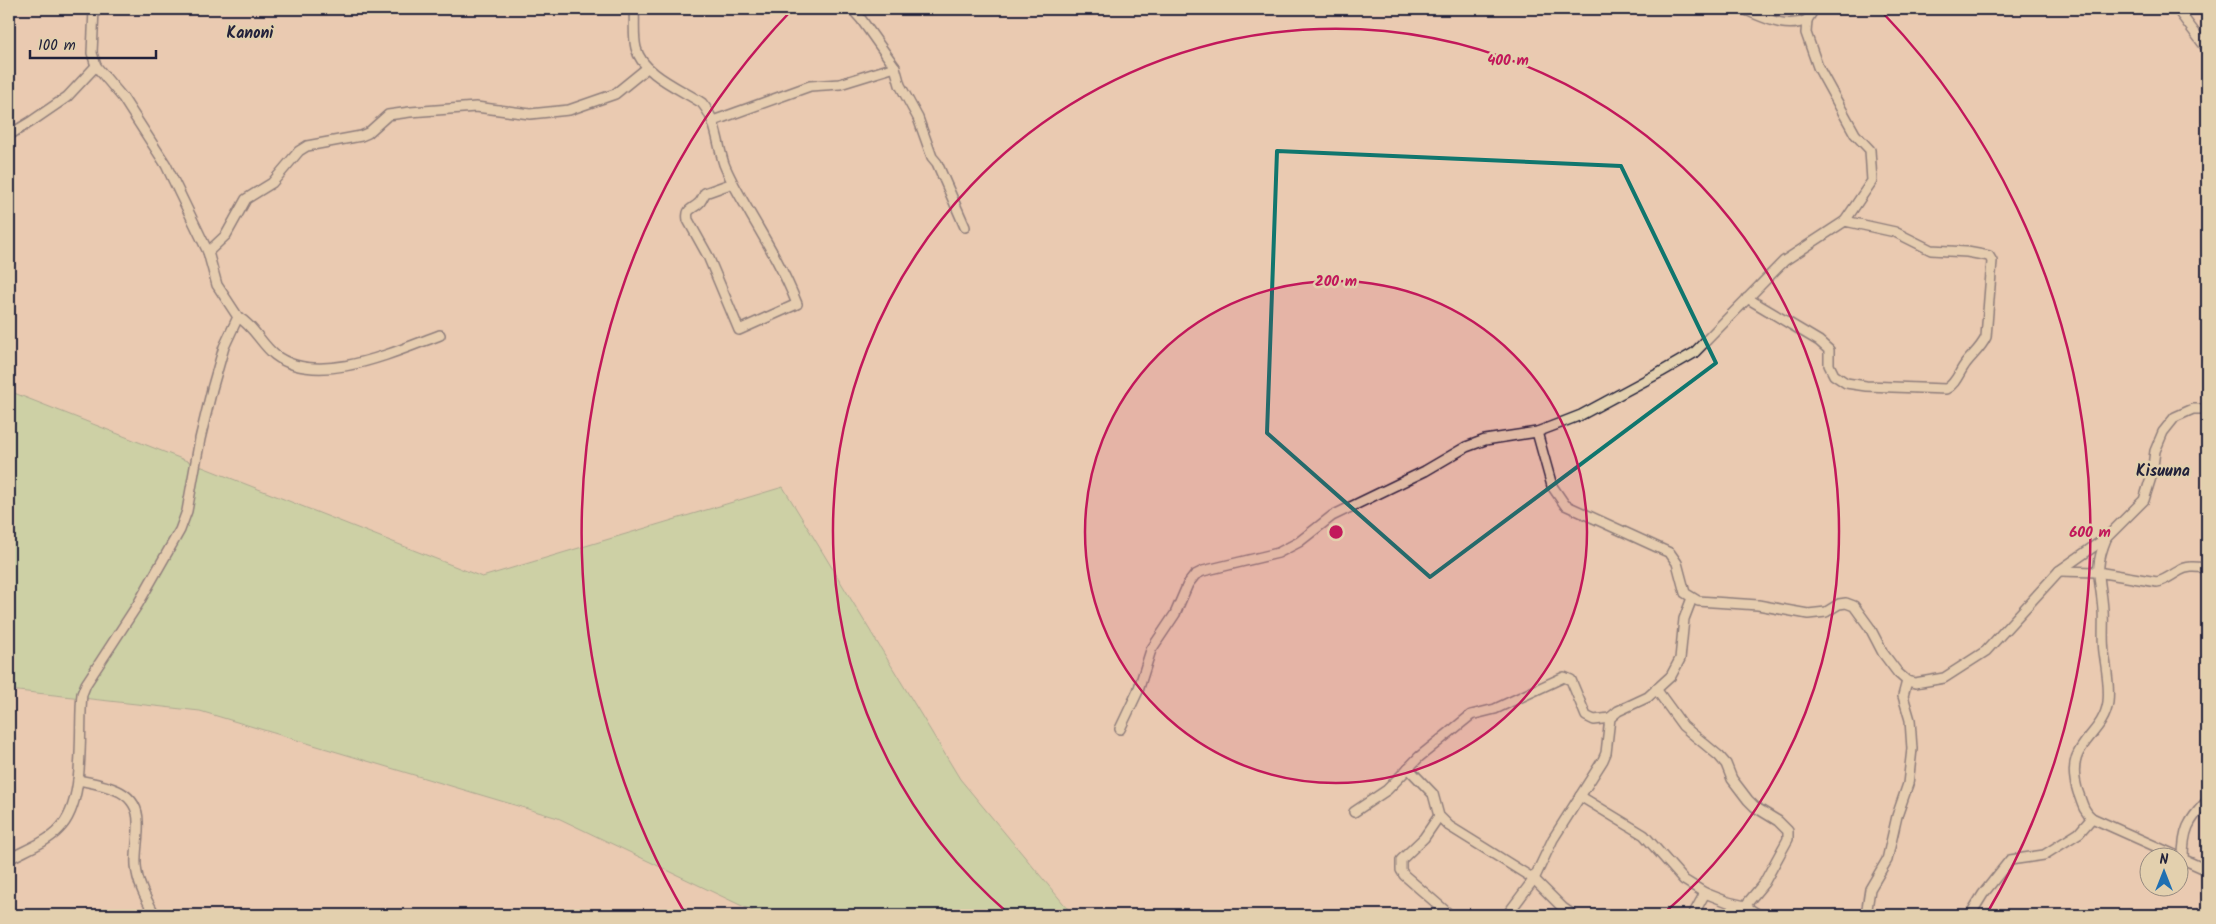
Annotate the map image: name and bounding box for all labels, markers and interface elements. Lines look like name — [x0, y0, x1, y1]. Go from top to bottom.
district label: Kanoni — [227, 21, 274, 46]
scale bar — [30, 28, 156, 60]
text: 100 m — [38, 34, 76, 58]
text: 400 m — [1487, 49, 1529, 73]
text: 200 m — [1315, 270, 1357, 294]
district label: Kisuuna — [2136, 459, 2190, 484]
text: 600 m — [2069, 521, 2111, 545]
centre of rings — [1327, 523, 1345, 541]
north arrow — [2138, 846, 2188, 896]
text: N — [2160, 849, 2169, 871]

